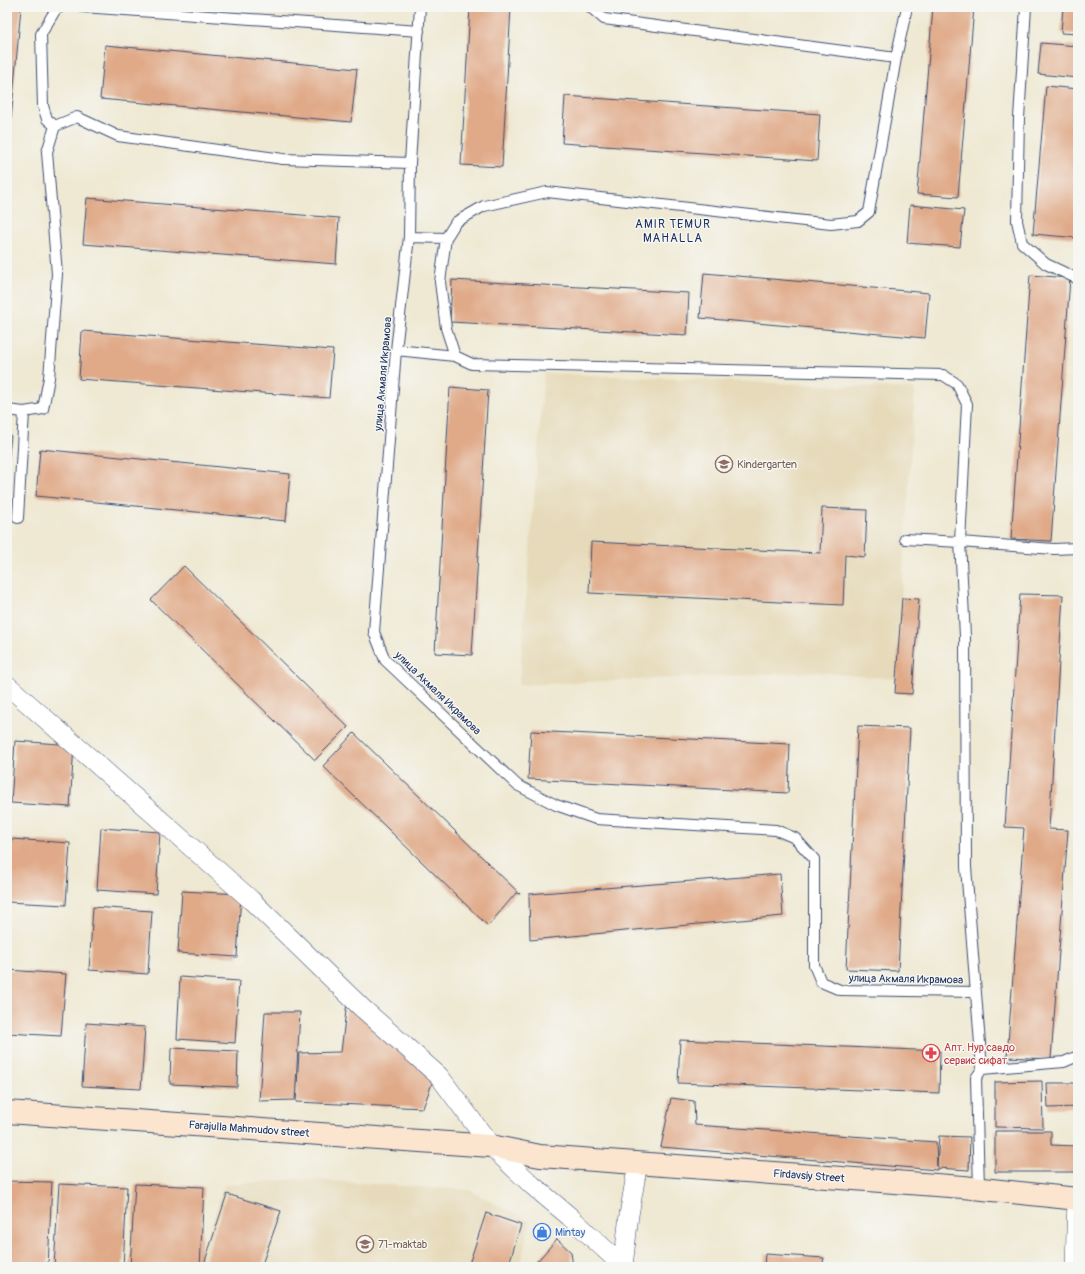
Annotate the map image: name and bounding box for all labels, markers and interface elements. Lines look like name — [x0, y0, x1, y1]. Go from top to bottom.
district label: AMIR TEMUR MAHALLA — [635, 217, 711, 246]
street label: улица Акмаля Икрамова — [371, 316, 394, 433]
school or university icon: Kindergarten — [714, 454, 734, 474]
place label: Kindergarten — [737, 458, 797, 471]
street label: улица Акмаля Икрамова — [392, 648, 484, 737]
street label: улица Акмаля Икрамова — [848, 971, 963, 986]
place label: Апт. Нур савдо сервис сифат — [944, 1041, 1015, 1067]
pharmacy icon: Апт. Нур савдо сервис сифат — [921, 1043, 941, 1063]
street label: Farajulla Mahmudov street — [188, 1118, 310, 1140]
street label: Firdavsiy Street — [773, 1167, 846, 1185]
shop icon: Mintay — [532, 1222, 552, 1242]
place label: Mintay — [555, 1226, 585, 1239]
school or university icon: 71-maktab — [355, 1234, 375, 1254]
place label: 71-maktab — [378, 1238, 427, 1251]

